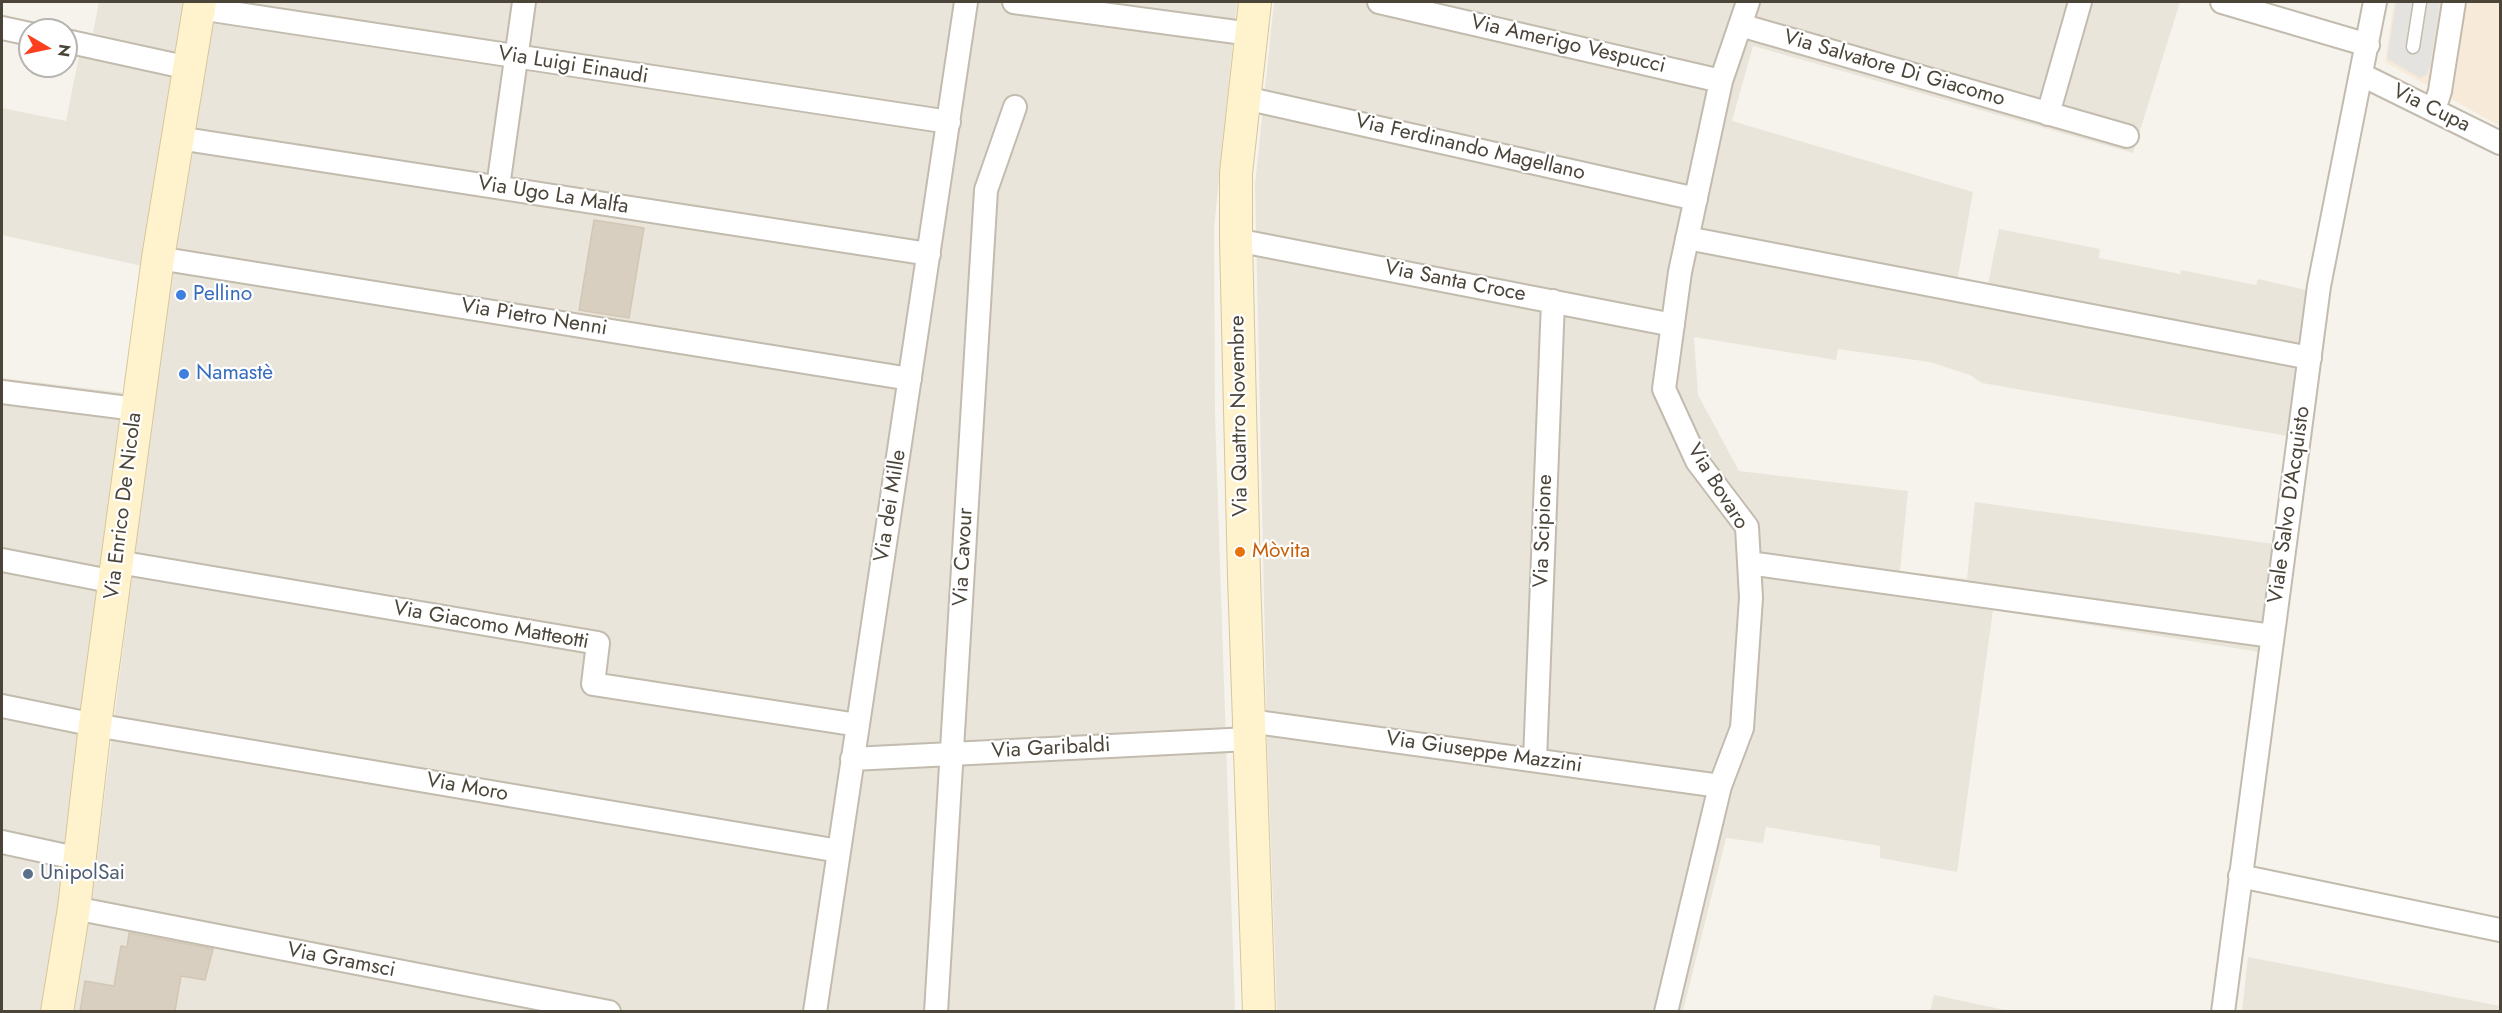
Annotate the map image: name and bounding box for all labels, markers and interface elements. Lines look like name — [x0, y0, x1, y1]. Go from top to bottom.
street label: Via Amerigo Vespucci — [1468, 10, 1668, 80]
north arrow — [18, 18, 78, 78]
street label: Via Salvatore Di Giacomo — [1780, 25, 2008, 113]
street label: Via Luigi Einaudi — [496, 42, 650, 90]
text: N — [52, 43, 77, 59]
street label: Via Cupa — [2388, 79, 2474, 139]
street label: Via Ferdinando Magellano — [1353, 109, 1587, 187]
street label: Via Ugo La Malfa — [476, 172, 630, 220]
street label: Via Santa Croce — [1382, 256, 1528, 308]
place label: Pellino — [193, 282, 252, 308]
marker: Pellino — [174, 288, 188, 302]
street label: Via Pietro Nenni — [459, 294, 609, 342]
street label: Via Quattro Novembre — [1226, 315, 1254, 517]
place label: Namastè — [196, 361, 273, 387]
marker: Namastè — [177, 367, 191, 381]
street label: Viale Salvo D'Acquisto — [2264, 405, 2316, 605]
street label: Via Enrico De Nicola — [100, 411, 148, 601]
street label: Via Bovaro — [1681, 439, 1753, 535]
street label: Via dei Mille — [870, 448, 912, 564]
street label: Via Scipione — [1529, 474, 1559, 588]
street label: Via Cavour — [949, 507, 979, 607]
place label: Mòvita — [1252, 539, 1310, 565]
marker: Mòvita — [1233, 545, 1247, 559]
street label: Via Giacomo Matteotti — [391, 596, 591, 656]
street label: Via Giuseppe Mazzini — [1384, 727, 1584, 779]
street label: Via Garibaldi — [991, 733, 1111, 765]
street label: Via Moro — [424, 768, 510, 808]
place label: UnipolSai — [40, 861, 125, 887]
marker: UnipolSai — [21, 867, 35, 881]
street label: Via Gramsci — [285, 938, 397, 984]

